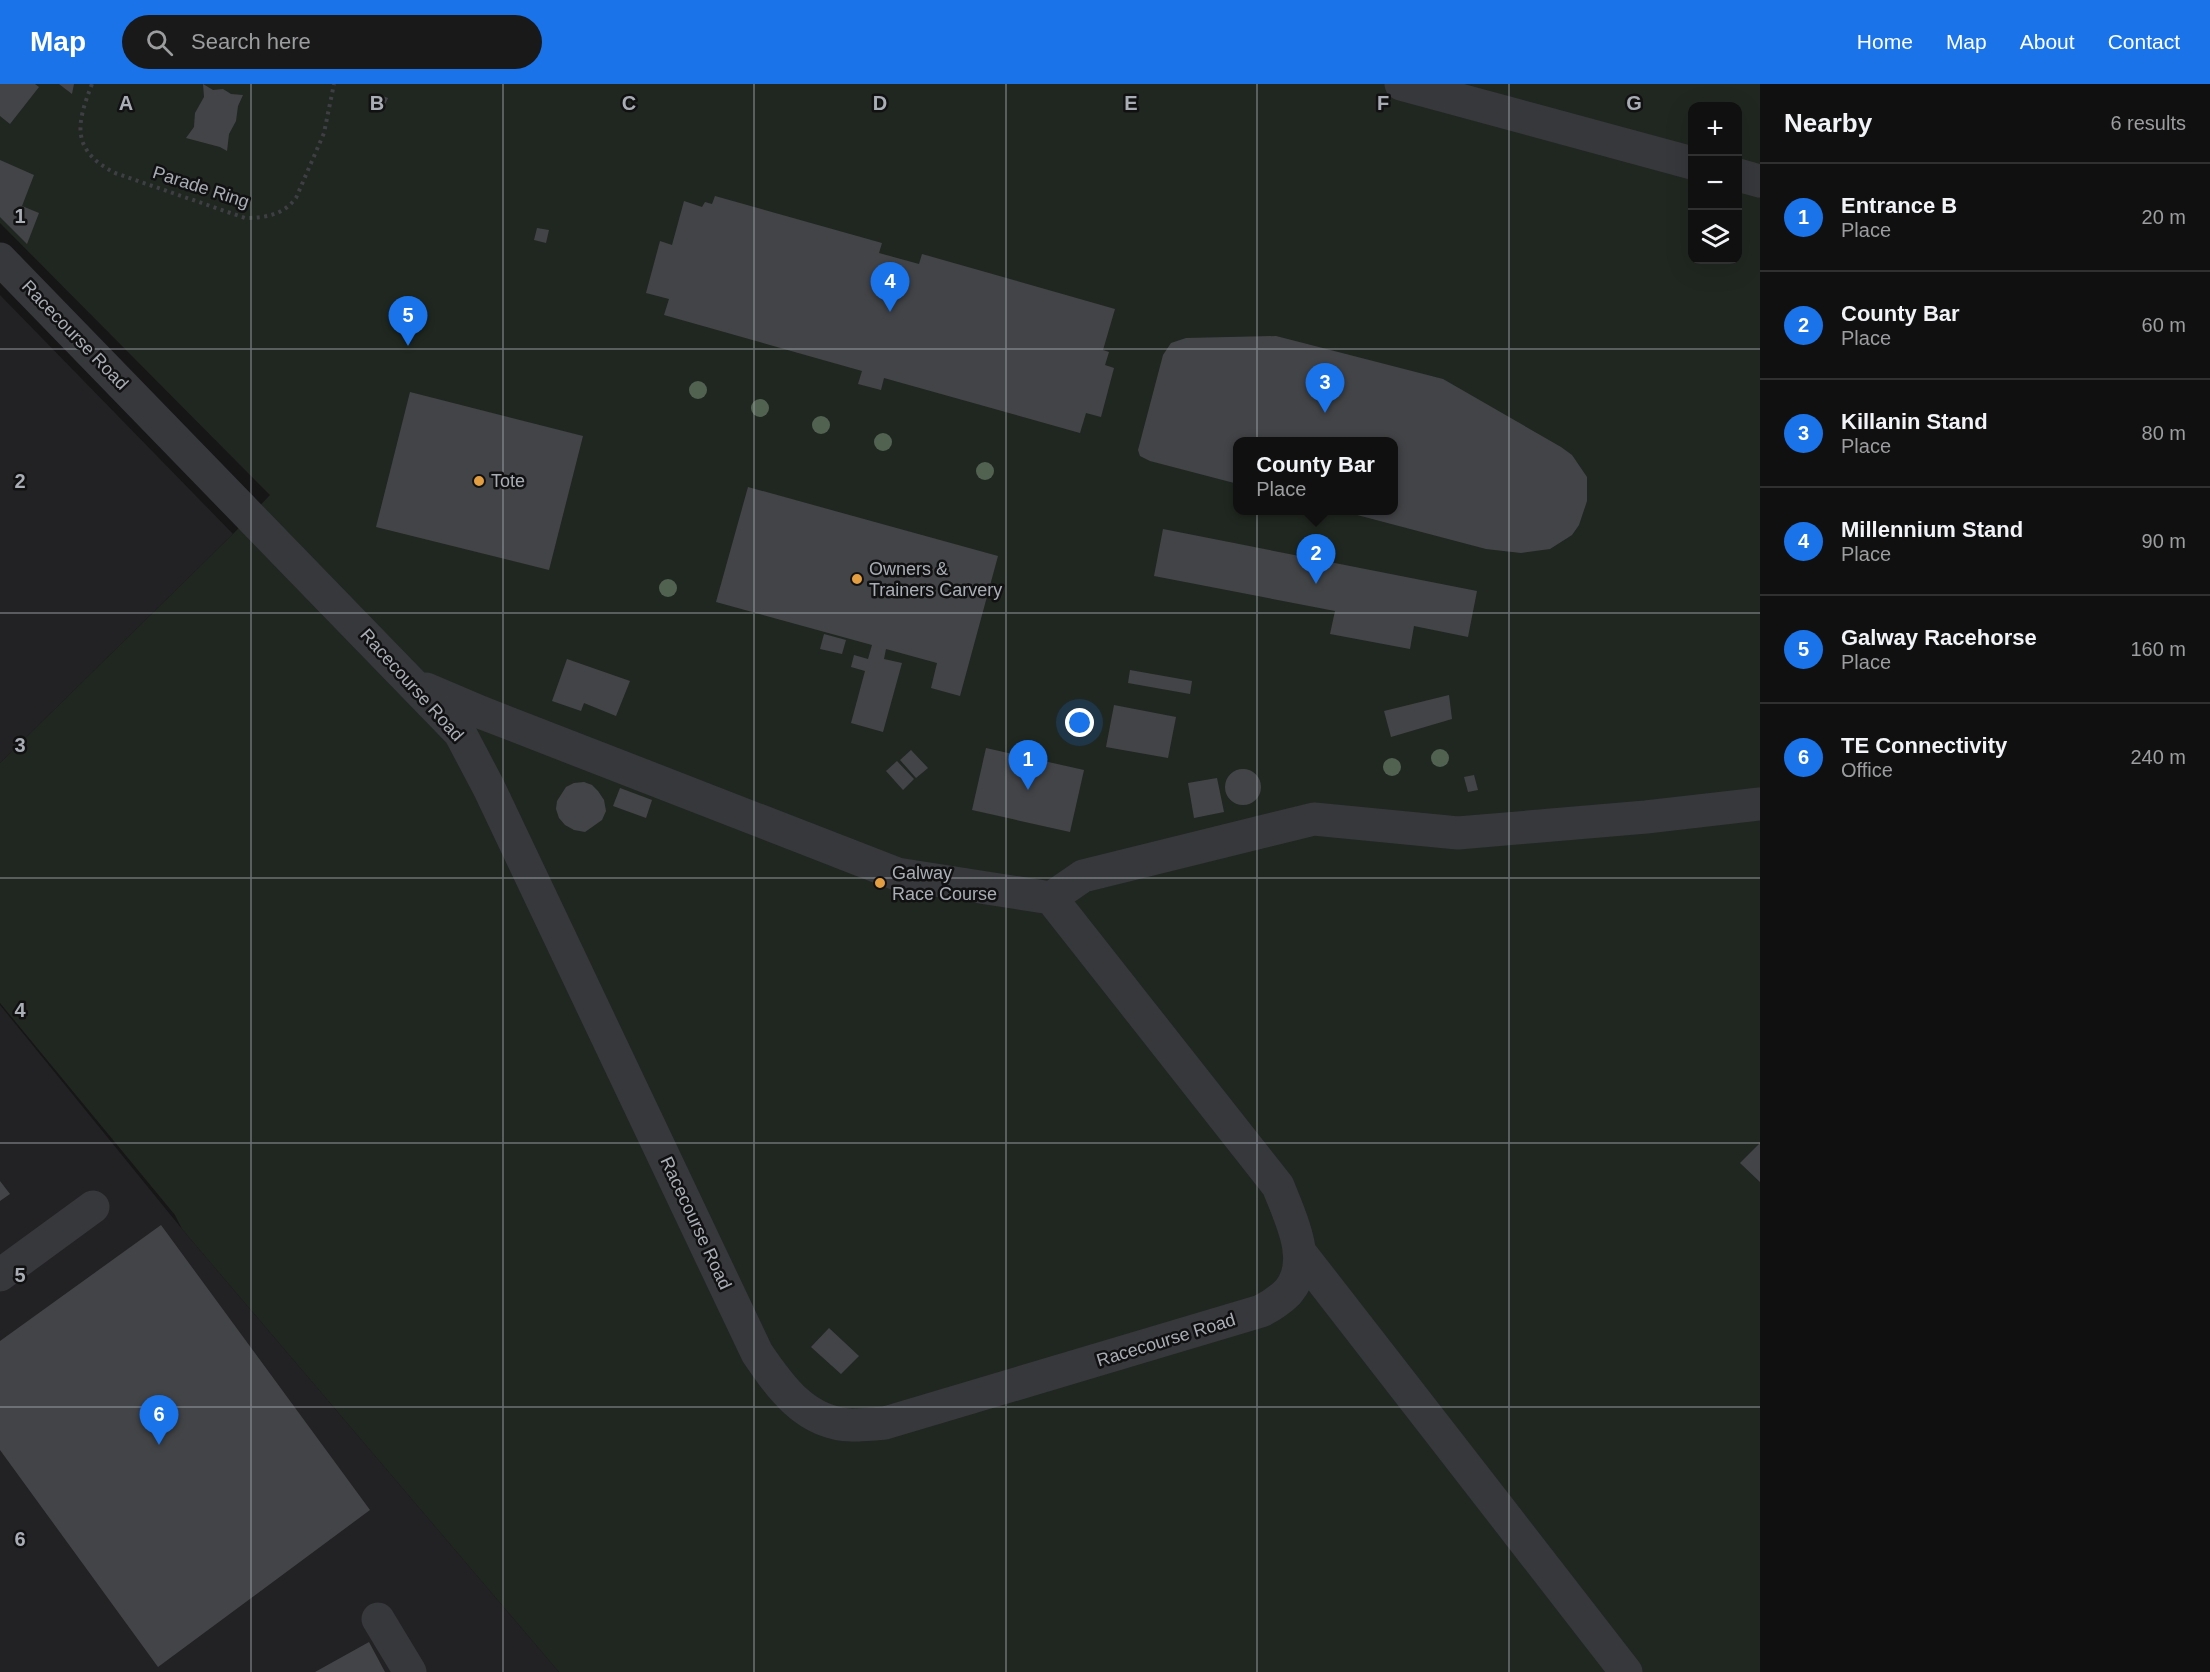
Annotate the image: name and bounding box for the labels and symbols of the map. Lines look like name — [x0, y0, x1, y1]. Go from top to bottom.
text: A — [119, 92, 133, 114]
text: B — [370, 92, 384, 114]
text: C — [622, 92, 636, 114]
text: D — [873, 92, 887, 114]
text: E — [1124, 92, 1138, 114]
text: F — [1377, 92, 1389, 114]
text: G — [1626, 92, 1642, 114]
street label: Parade Ring — [150, 162, 252, 212]
text: 1 — [14, 205, 26, 227]
pin: 4 — [870, 262, 910, 312]
street label: Racecourse Road — [18, 276, 132, 394]
pin: 5 — [388, 296, 428, 346]
pin: 3 — [1306, 364, 1344, 413]
text: 2 — [14, 470, 26, 492]
place label: Tote — [491, 471, 525, 491]
marker: Tote — [472, 474, 486, 488]
pin: 2 — [1296, 534, 1336, 584]
place label: Owners & Trainers Carvery — [869, 559, 1002, 600]
marker: Owners & Trainers Carvery — [850, 572, 864, 586]
street label: Racecourse Road — [356, 625, 468, 745]
your location — [1065, 708, 1094, 737]
text: 3 — [14, 734, 26, 756]
pin: 1 — [1008, 740, 1048, 790]
place label: Galway Race Course — [892, 863, 997, 904]
marker: Galway Race Course — [873, 876, 887, 890]
text: 4 — [14, 999, 26, 1021]
street label: Racecourse Road — [656, 1153, 736, 1293]
text: 5 — [14, 1264, 26, 1286]
street label: Racecourse Road — [1094, 1309, 1238, 1371]
pin: 6 — [140, 1396, 178, 1445]
text: 6 — [14, 1528, 26, 1550]

